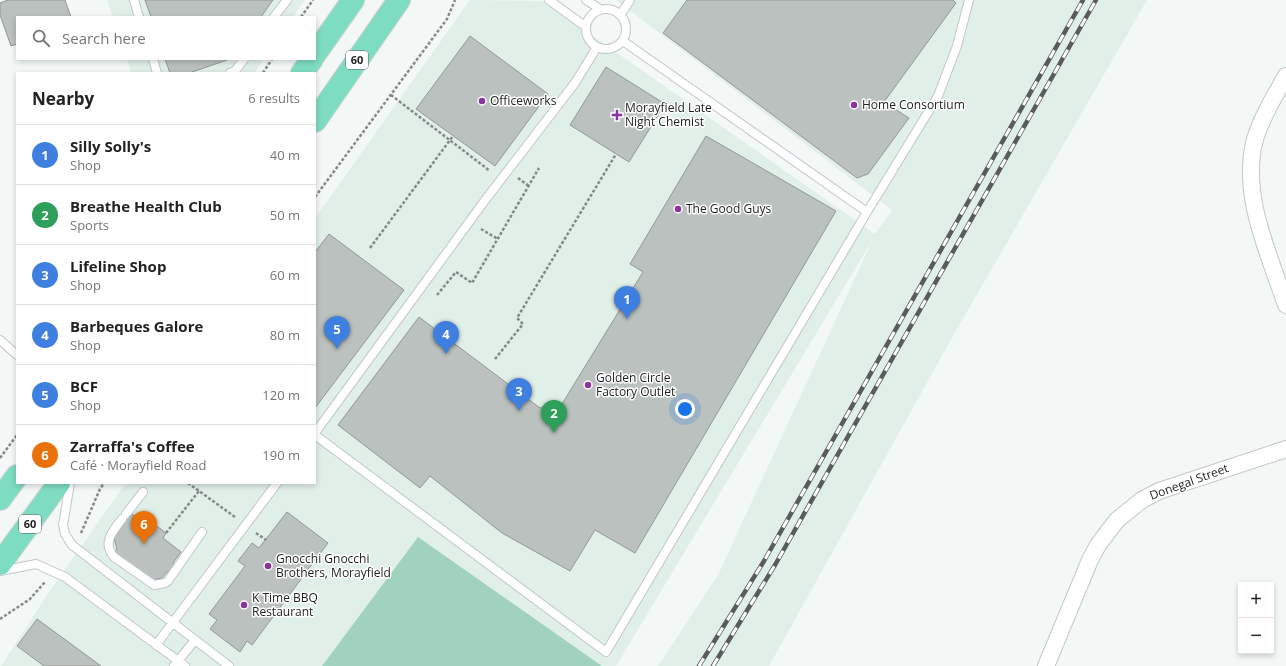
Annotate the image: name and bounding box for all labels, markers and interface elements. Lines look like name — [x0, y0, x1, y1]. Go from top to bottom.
search box — [16, 16, 316, 60]
icon: search — [30, 27, 52, 49]
text: Search here — [62, 28, 146, 48]
road number: 60 — [346, 51, 368, 69]
text: Nearby — [32, 87, 94, 110]
text: 6 results — [248, 89, 300, 107]
place label: Officeworks — [490, 92, 557, 109]
marker: Officeworks — [477, 96, 487, 106]
place label: Home Consortium — [862, 96, 965, 113]
place label: Morayfield Late Night Chemist — [625, 99, 712, 130]
marker: Home Consortium — [849, 100, 859, 110]
marker: Morayfield Late Night Chemist — [612, 110, 622, 120]
text: Silly Solly's — [70, 136, 151, 156]
text: 1 — [41, 146, 49, 164]
text: 40 m — [270, 146, 300, 164]
text: Shop — [70, 156, 101, 174]
text: Breathe Health Club — [70, 196, 222, 216]
place label: The Good Guys — [686, 200, 772, 217]
marker: The Good Guys — [673, 204, 683, 214]
text: 2 — [41, 206, 49, 224]
text: 50 m — [270, 206, 300, 224]
text: Sports — [70, 216, 109, 234]
text: Lifeline Shop — [70, 256, 166, 276]
text: 3 — [41, 266, 49, 284]
text: 60 m — [270, 266, 300, 284]
text: Shop — [70, 276, 101, 294]
pin: 1 — [614, 286, 640, 319]
text: Barbeques Galore — [70, 316, 203, 336]
pin: 5 — [324, 316, 350, 349]
pin: 4 — [433, 321, 459, 354]
text: 4 — [41, 326, 49, 344]
text: 80 m — [270, 326, 300, 344]
text: Shop — [70, 336, 101, 354]
place label: Golden Circle Factory Outlet — [596, 369, 675, 400]
text: BCF — [70, 376, 98, 396]
pin: 3 — [506, 378, 532, 411]
marker: Golden Circle Factory Outlet — [583, 380, 593, 390]
text: 5 — [41, 386, 49, 404]
text: 120 m — [262, 386, 300, 404]
text: Shop — [70, 396, 101, 414]
your location — [675, 399, 695, 419]
pin: 2 — [541, 400, 567, 433]
text: Zarraffa's Coffee — [70, 436, 195, 456]
text: 6 — [41, 446, 49, 464]
text: 190 m — [262, 446, 300, 464]
text: Café · Morayfield Road — [70, 456, 206, 474]
street label: Donegal Street — [1147, 459, 1231, 504]
pin: 6 — [131, 511, 157, 544]
road number: 60 — [19, 515, 41, 533]
place label: Gnocchi Gnocchi Brothers, Morayfield — [276, 550, 391, 581]
marker: Gnocchi Gnocchi Brothers, Morayfield — [263, 561, 273, 571]
map controls — [1238, 582, 1274, 654]
button: + — [1238, 582, 1274, 618]
place label: K Time BBQ Restaurant — [252, 589, 318, 620]
marker: K Time BBQ Restaurant — [239, 600, 249, 610]
button: − — [1238, 618, 1274, 654]

